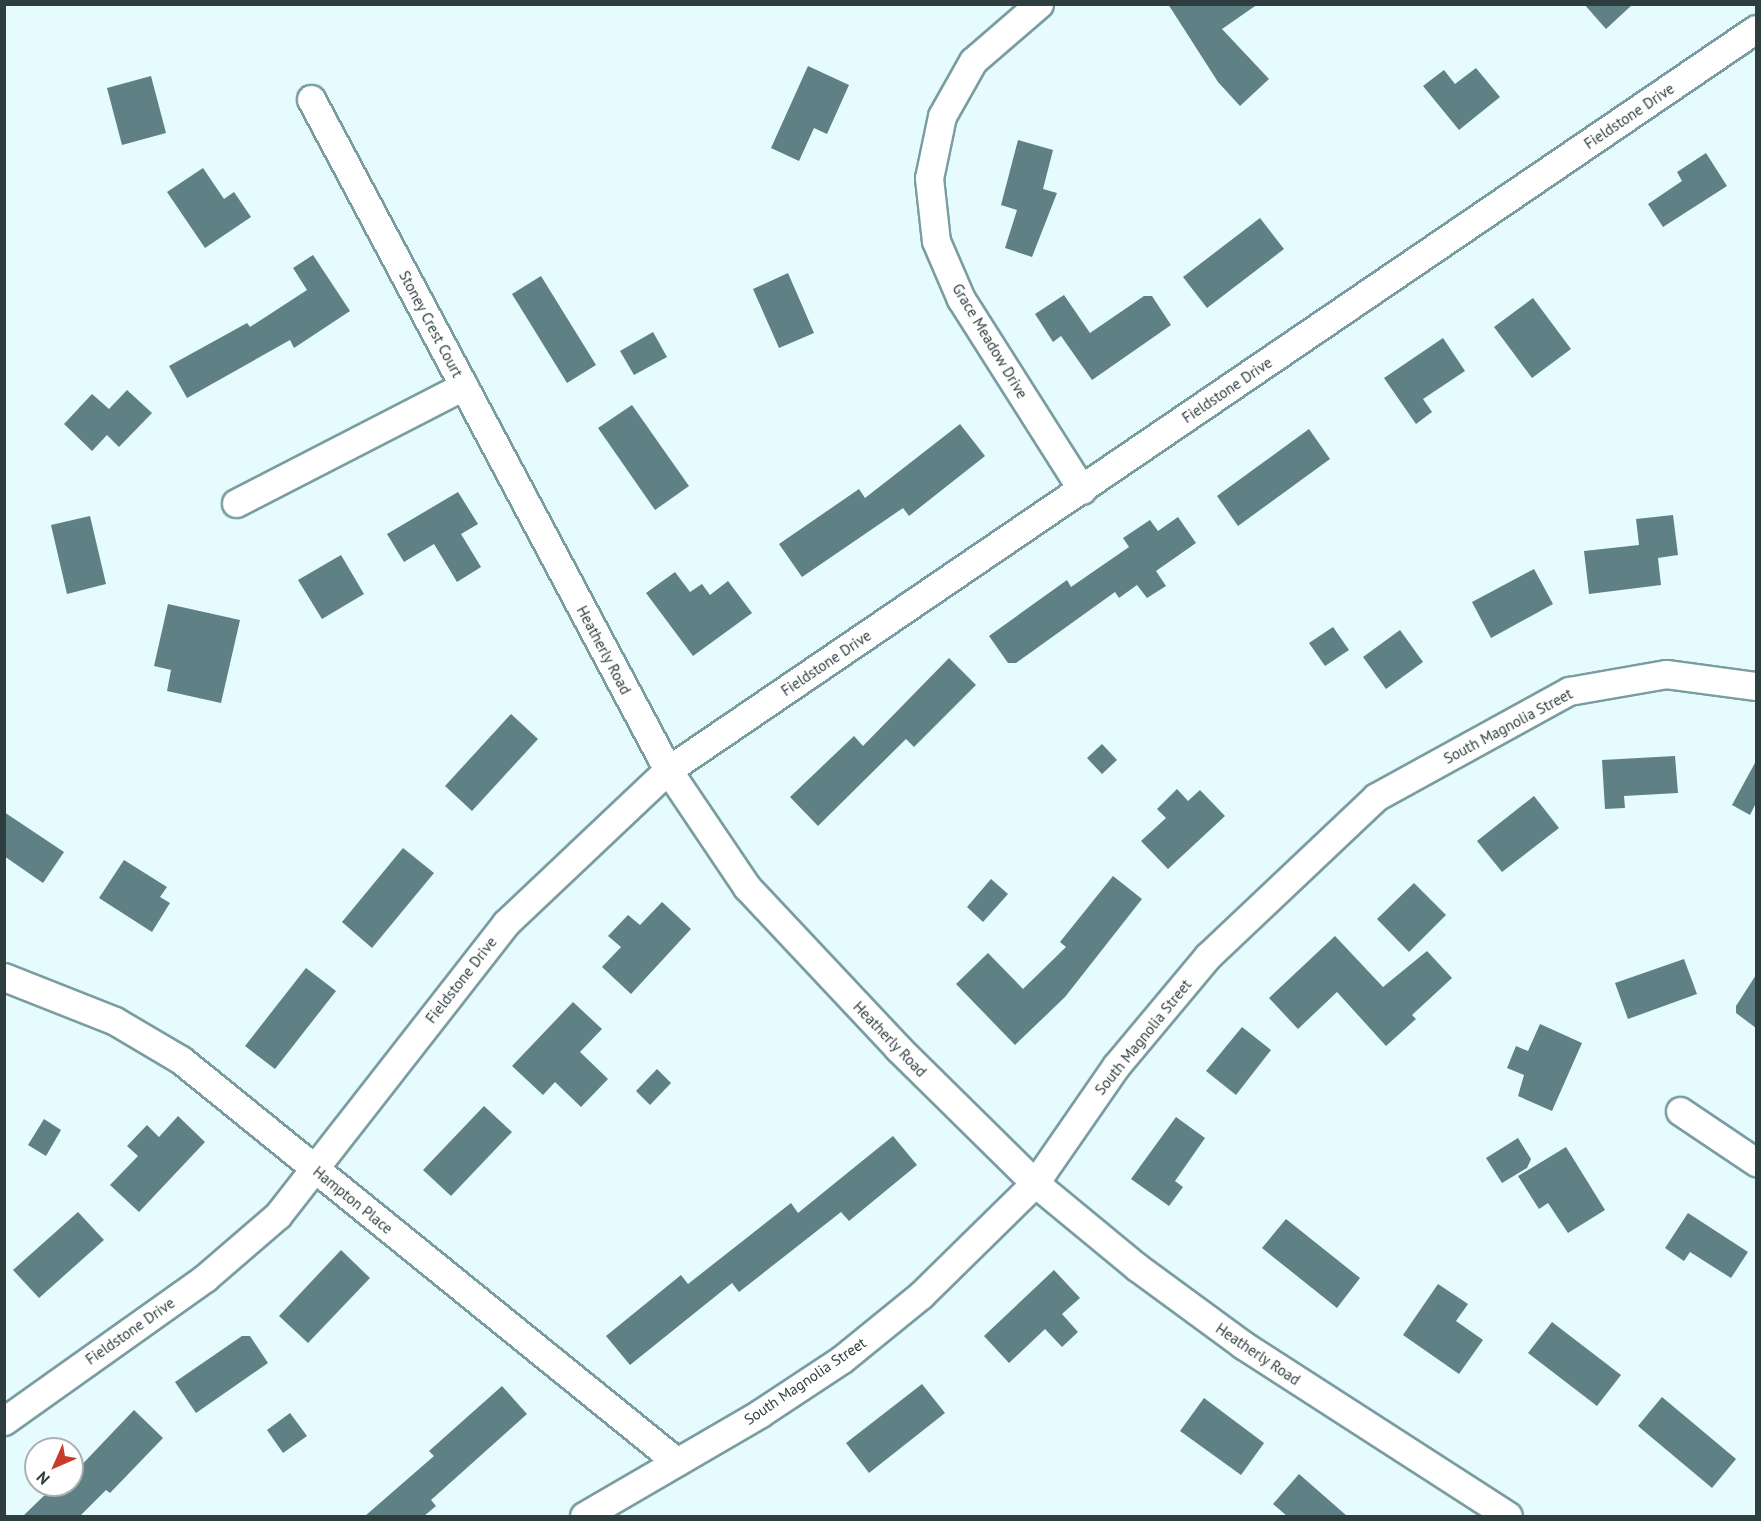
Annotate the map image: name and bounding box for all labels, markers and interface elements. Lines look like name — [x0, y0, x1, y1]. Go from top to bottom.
street label: Fieldstone Drive — [1581, 79, 1677, 153]
street label: Stoney Crest Court — [395, 267, 467, 381]
street label: Grace Meadow Drive — [948, 280, 1032, 402]
street label: Fieldstone Drive — [1179, 353, 1275, 427]
street label: Heatherly Road — [573, 602, 635, 698]
street label: Fieldstone Drive — [778, 626, 874, 700]
street label: South Magnolia Street — [1441, 684, 1575, 768]
street label: Fieldstone Drive — [422, 933, 500, 1027]
street label: South Magnolia Street — [1091, 976, 1195, 1098]
street label: Heatherly Road — [849, 997, 931, 1081]
street label: Hampton Place — [310, 1162, 396, 1238]
street label: Fieldstone Drive — [82, 1294, 178, 1368]
street label: Heatherly Road — [1212, 1319, 1304, 1389]
street label: South Magnolia Street — [741, 1334, 869, 1428]
north arrow — [24, 1437, 84, 1497]
text: N — [32, 1468, 53, 1489]

